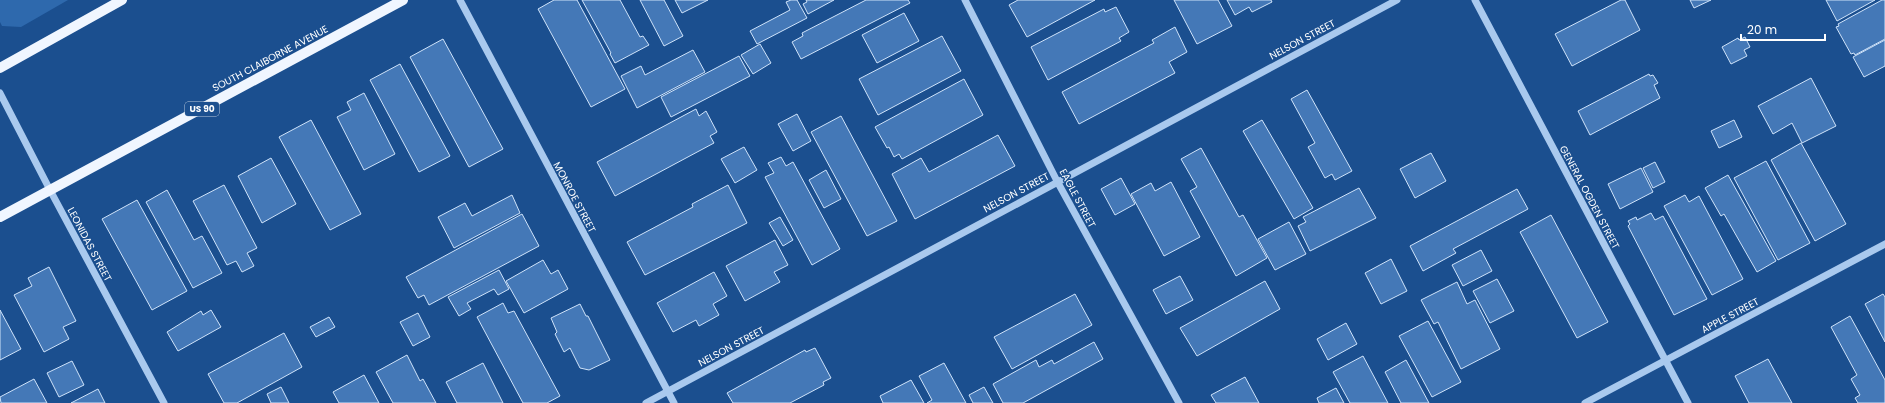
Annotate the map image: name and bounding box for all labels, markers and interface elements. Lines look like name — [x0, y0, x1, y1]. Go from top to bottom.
street label: NELSON STREET — [1267, 15, 1338, 63]
scale bar — [1741, 16, 1825, 42]
street label: SOUTH CLAIBORNE AVENUE — [210, 21, 331, 95]
text: 20 m — [1747, 21, 1777, 38]
road number: US 90 — [185, 102, 219, 116]
street label: GENERAL OGDEN STREET — [1556, 143, 1624, 252]
street label: MONROE STREET — [550, 159, 600, 236]
street label: EAGLE STREET — [1056, 166, 1100, 231]
street label: NELSON STREET — [981, 168, 1052, 216]
street label: LEONIDAS STREET — [64, 204, 116, 285]
street label: APPLE STREET — [1699, 294, 1762, 337]
street label: NELSON STREET — [696, 322, 767, 370]

